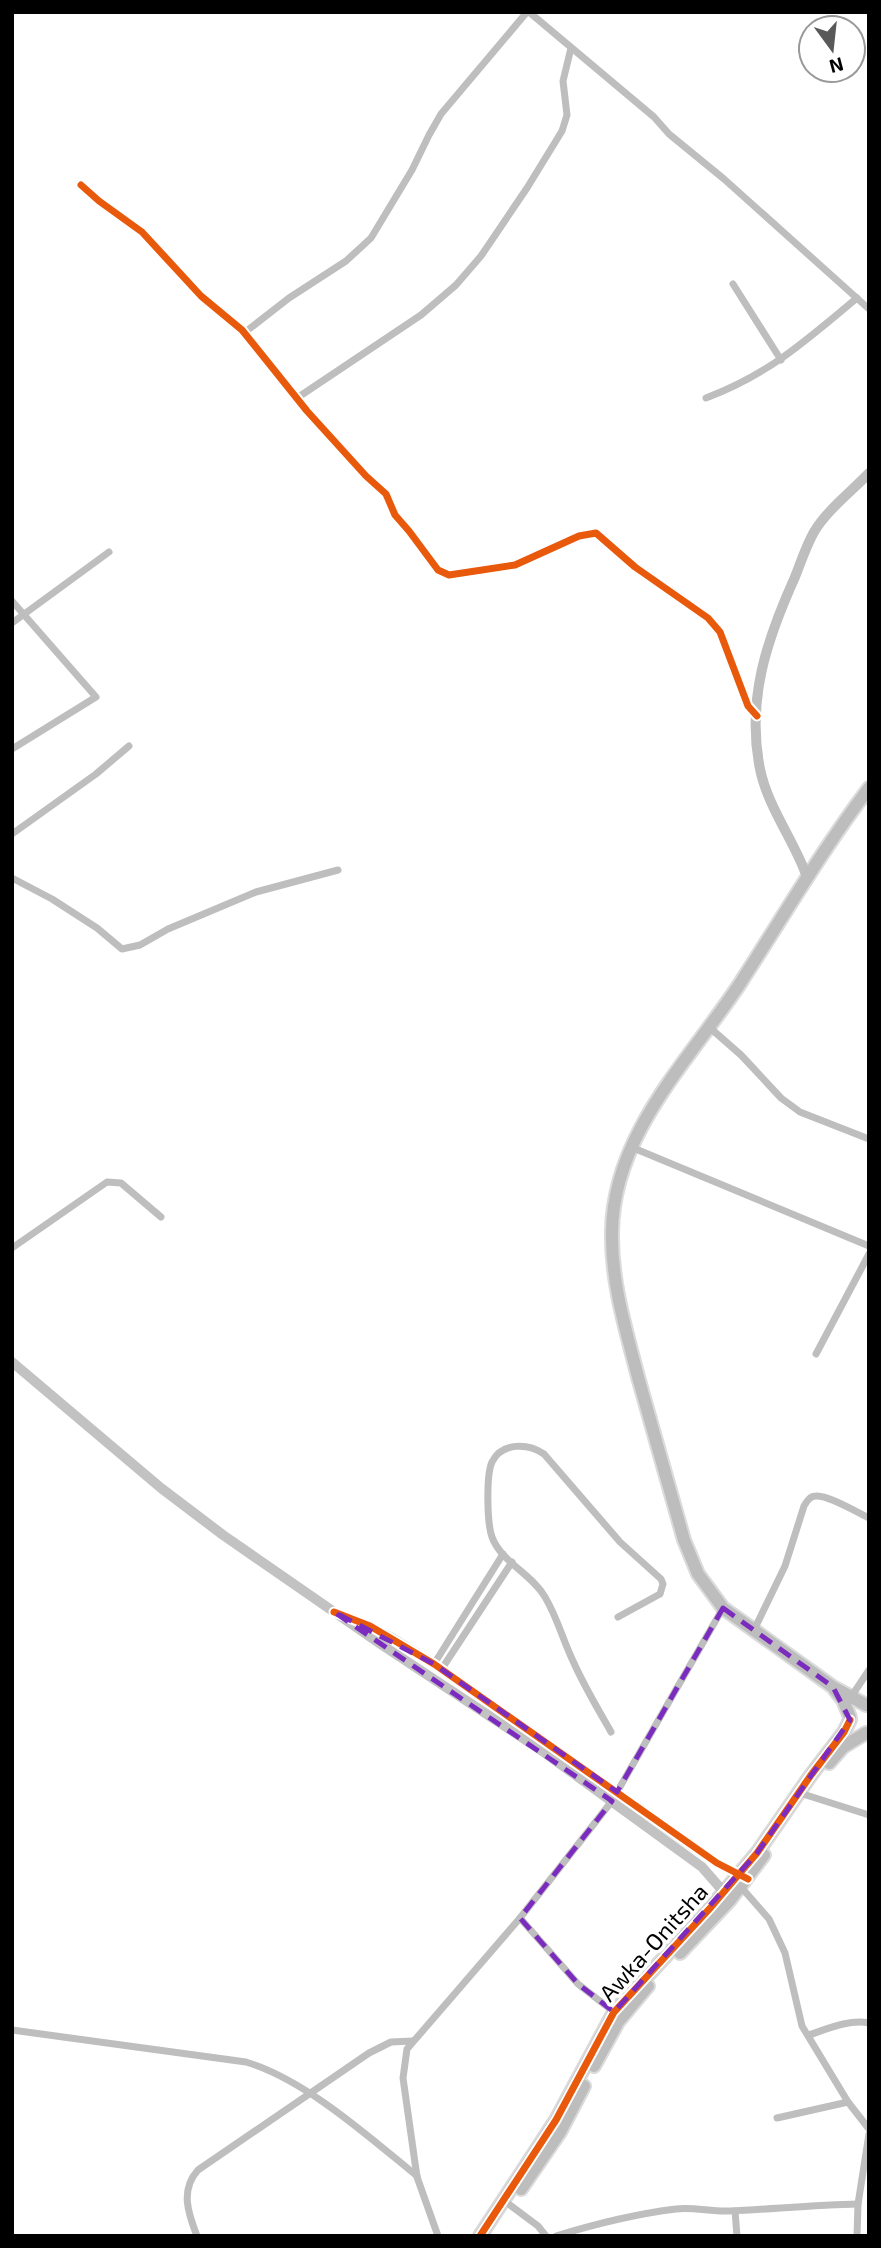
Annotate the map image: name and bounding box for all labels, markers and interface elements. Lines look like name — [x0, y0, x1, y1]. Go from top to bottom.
north arrow — [797, 14, 867, 84]
text: N — [827, 53, 846, 79]
street label: Awka-Onitsha — [593, 1877, 713, 2007]

